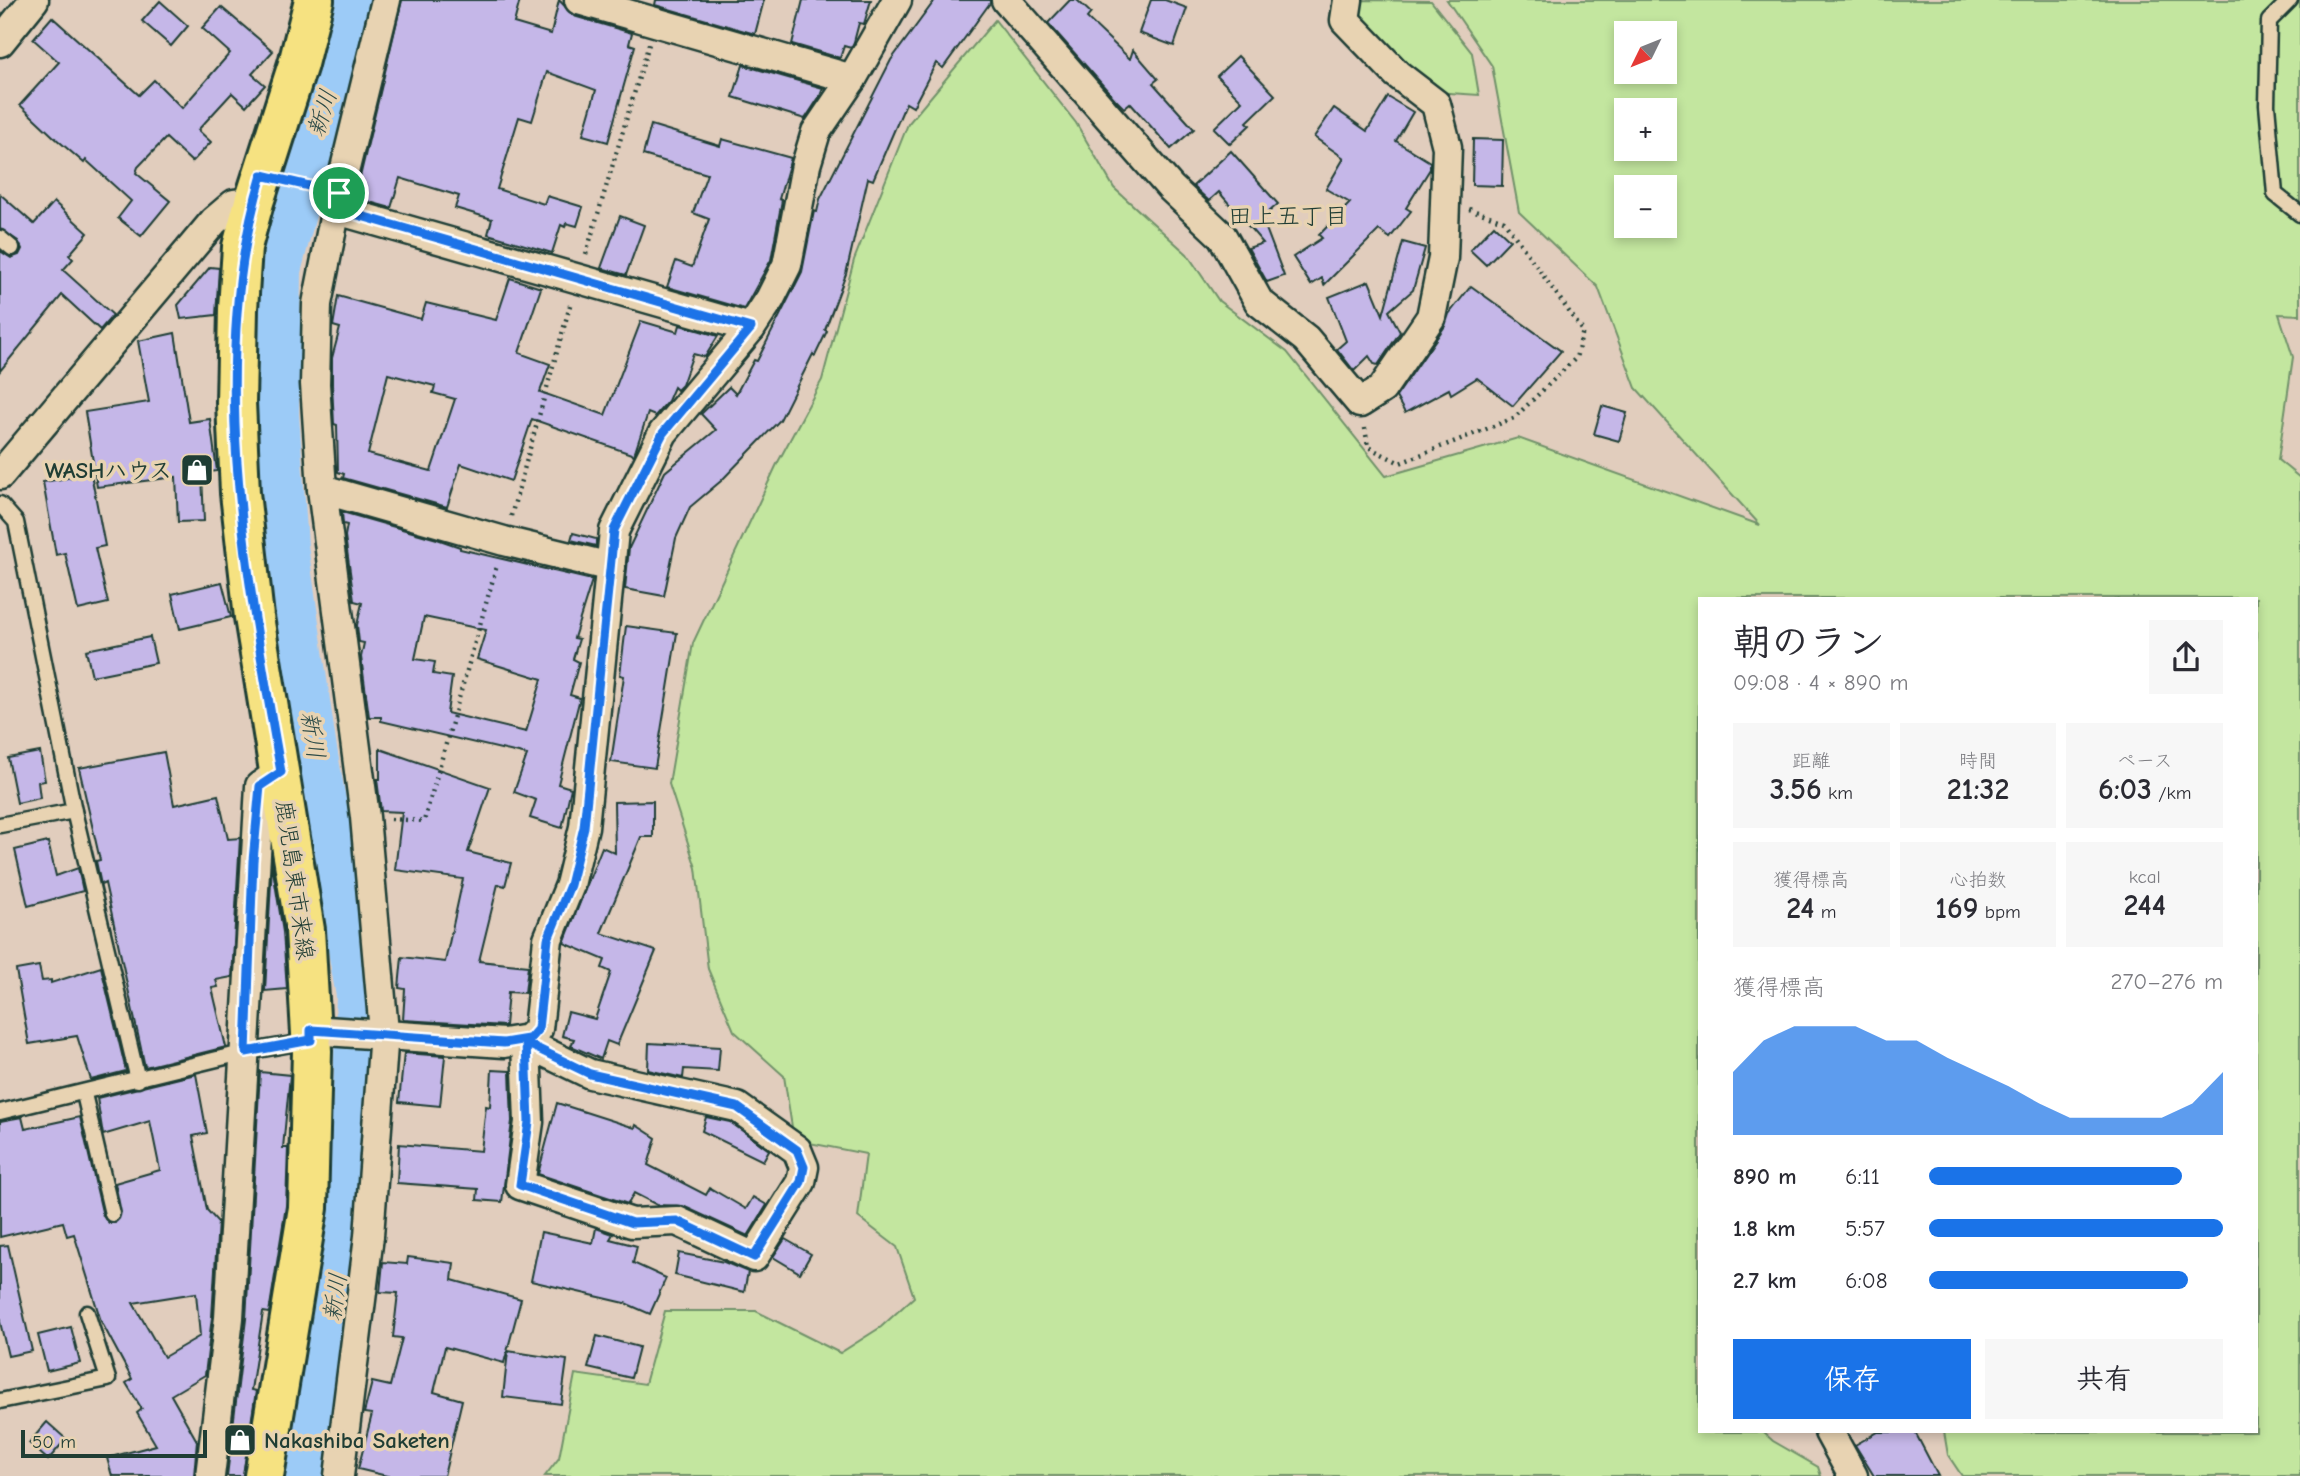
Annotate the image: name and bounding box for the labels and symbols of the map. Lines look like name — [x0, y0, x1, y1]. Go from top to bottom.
north arrow — [1614, 21, 1676, 84]
water label: 新川 — [301, 86, 343, 140]
pin — [309, 163, 369, 223]
district label: 田上五丁目 — [1228, 202, 1348, 230]
shop icon: WASHハウス — [178, 451, 216, 489]
place label: WASHハウス — [45, 457, 172, 484]
water label: 新川 — [295, 709, 331, 761]
street label: 鹿児島東市来線 — [270, 798, 320, 962]
water label: 新川 — [318, 1271, 352, 1323]
shop icon: Nakashiba Saketen — [221, 1421, 259, 1459]
scale bar — [21, 1427, 206, 1459]
place label: Nakashiba Saketen — [264, 1427, 450, 1454]

